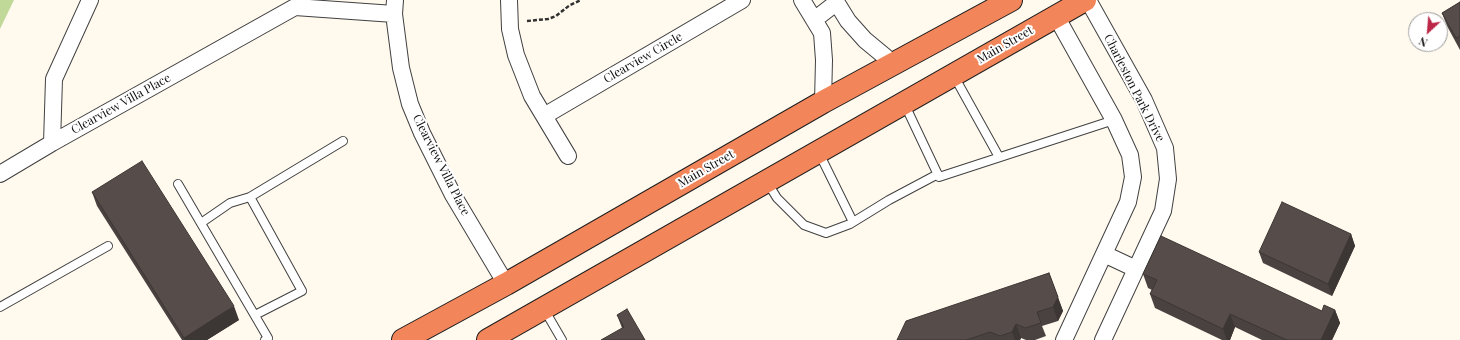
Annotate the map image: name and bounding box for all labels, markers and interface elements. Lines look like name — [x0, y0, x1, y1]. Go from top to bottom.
north arrow — [1408, 12, 1448, 52]
street label: Main Street — [974, 23, 1036, 67]
street label: Clearview Circle — [601, 30, 685, 86]
street label: Charleston Park Drive — [1101, 32, 1167, 144]
text: N — [1416, 34, 1430, 51]
street label: Clearview Villa Place — [69, 71, 173, 137]
street label: Clearview Villa Place — [409, 112, 473, 218]
street label: Main Street — [675, 147, 737, 191]

